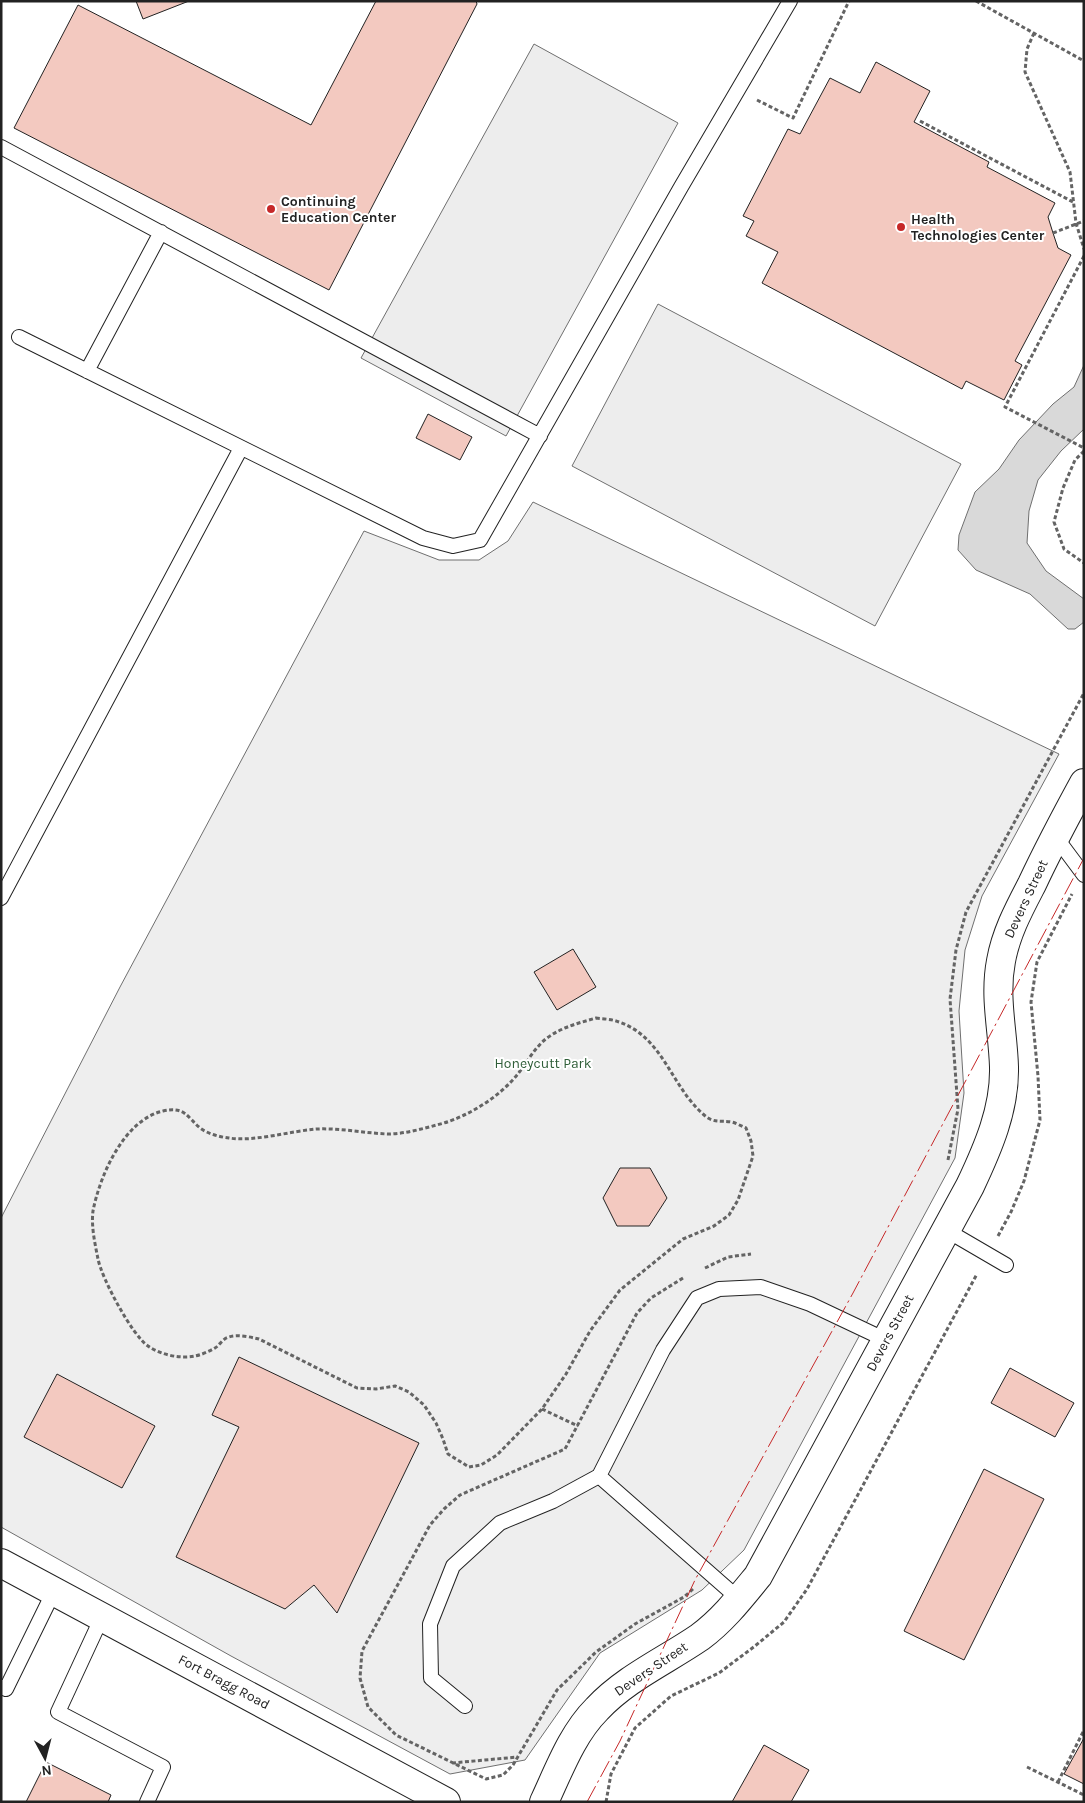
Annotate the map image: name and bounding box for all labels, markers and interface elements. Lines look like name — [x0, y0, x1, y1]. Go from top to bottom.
place label: Continuing Education Center — [281, 193, 396, 226]
marker: Continuing Education Center — [265, 203, 277, 215]
place label: Health Technologies Center — [911, 211, 1045, 244]
marker: Health Technologies Center — [895, 221, 907, 233]
street label: Devers Street — [1000, 857, 1052, 941]
park label: Honeycutt Park — [494, 1055, 592, 1072]
street label: Devers Street — [863, 1292, 917, 1374]
street label: Devers Street — [611, 1638, 691, 1700]
street label: Fort Bragg Road — [175, 1651, 273, 1713]
north arrow — [20, 1733, 70, 1783]
text: N — [41, 1761, 53, 1779]

